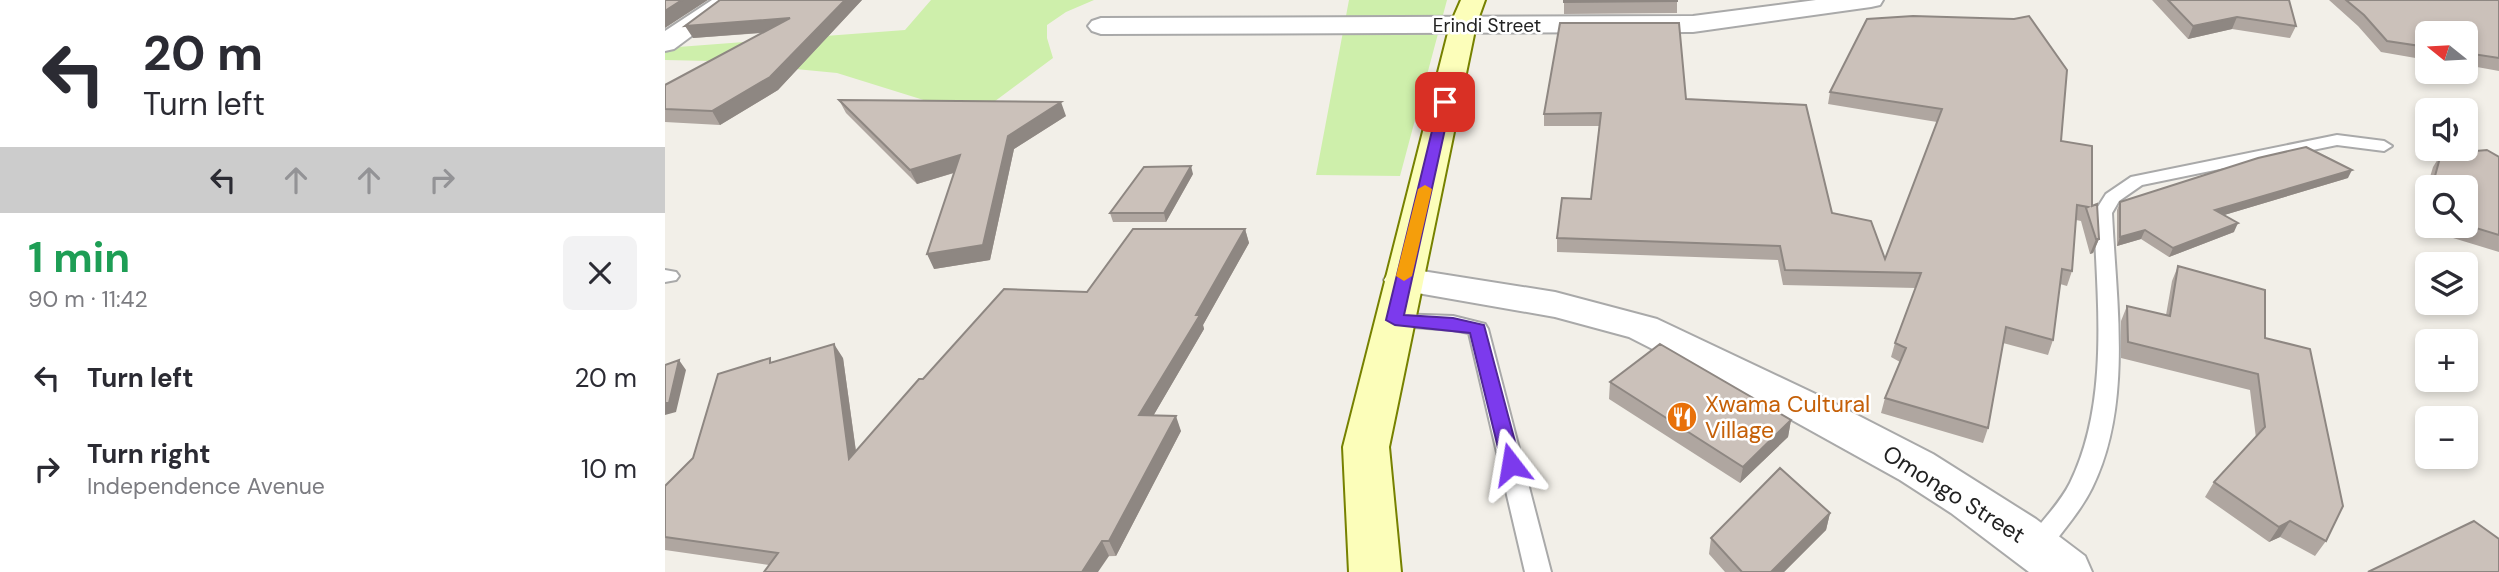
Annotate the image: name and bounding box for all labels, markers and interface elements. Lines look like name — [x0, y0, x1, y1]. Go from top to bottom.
street label: Erindi Street — [1433, 13, 1541, 38]
text: 20 m — [143, 21, 263, 85]
north arrow — [2415, 21, 2478, 84]
map controls — [2415, 21, 2478, 469]
icon: left — [28, 28, 119, 119]
pin — [1415, 72, 1475, 132]
text: Turn left — [143, 83, 265, 125]
icon: arrive — [1426, 83, 1464, 121]
button: sound — [2415, 98, 2478, 161]
icon: left — [204, 161, 242, 199]
icon: ahead — [277, 161, 315, 199]
icon: ahead — [350, 161, 388, 199]
icon: right — [423, 161, 461, 199]
button: search — [2415, 175, 2478, 238]
text: 1 min — [28, 230, 130, 285]
button: close — [563, 236, 637, 310]
button: layers — [2415, 252, 2478, 315]
text: 90 m · 11:42 — [28, 284, 148, 314]
button: + — [2415, 329, 2478, 392]
icon: left — [28, 359, 66, 397]
text: Turn left — [87, 361, 194, 395]
text: 20 m — [574, 361, 637, 395]
place label: Xwama Cultural Village — [1705, 389, 1870, 445]
restaurant icon: Xwama Cultural Village — [1665, 400, 1699, 434]
button: − — [2415, 406, 2478, 469]
position arrow — [1474, 427, 1548, 501]
text: Turn right — [87, 437, 211, 471]
street label: Omongo Street — [1877, 438, 2031, 550]
icon: right — [28, 450, 66, 488]
text: 10 m — [581, 452, 637, 486]
text: Independence Avenue — [87, 471, 325, 501]

